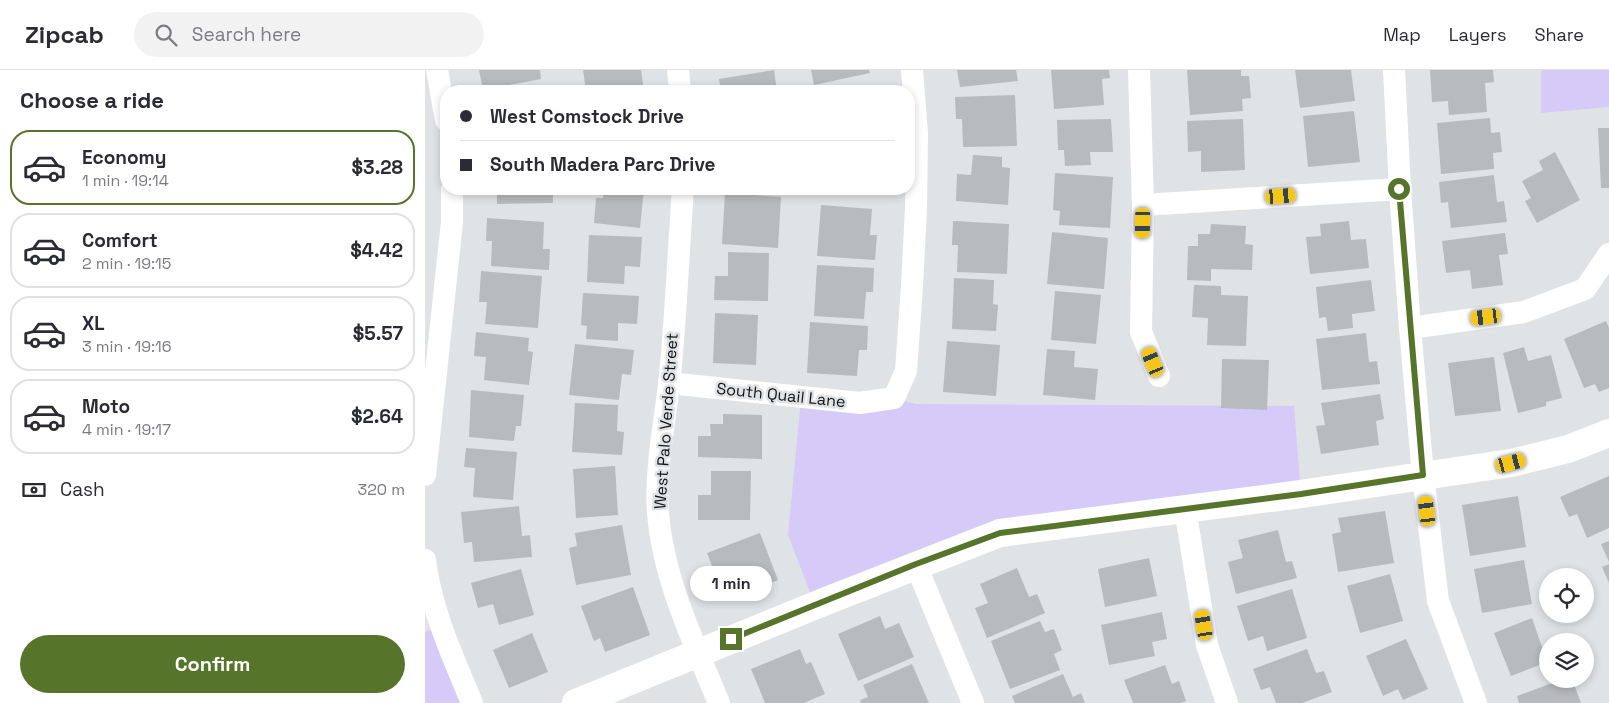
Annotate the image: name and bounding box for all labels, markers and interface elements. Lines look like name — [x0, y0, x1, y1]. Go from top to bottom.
search box — [134, 12, 484, 57]
text: Zipcab — [25, 19, 104, 50]
icon: search — [152, 21, 180, 49]
text: Search here — [192, 22, 301, 47]
text: Map — [1383, 23, 1421, 46]
text: Layers — [1449, 23, 1506, 46]
text: Share — [1534, 23, 1584, 46]
text: Choose a ride — [20, 86, 164, 114]
text: West Comstock Drive — [490, 104, 684, 129]
icon: car — [22, 145, 67, 190]
text: Economy — [82, 145, 166, 170]
text: South Madera Parc Drive — [490, 152, 716, 177]
text: $3.28 — [352, 155, 403, 180]
text: 1 min · 19:14 — [82, 170, 169, 191]
route start — [1388, 178, 1410, 200]
car — [1265, 187, 1296, 205]
car — [1135, 208, 1150, 238]
icon: car — [22, 228, 67, 273]
text: Comfort — [82, 228, 158, 253]
text: $4.42 — [350, 238, 403, 263]
text: 2 min · 19:15 — [82, 253, 171, 274]
car — [1470, 308, 1501, 326]
icon: car — [22, 311, 67, 356]
text: XL — [82, 311, 105, 336]
text: $5.57 — [353, 321, 403, 346]
street label: West Palo Verde Street — [649, 332, 683, 510]
text: 3 min · 19:16 — [82, 336, 172, 357]
car — [1140, 345, 1165, 379]
street label: South Quail Lane — [715, 378, 847, 412]
icon: car — [22, 394, 67, 439]
text: Moto — [82, 394, 130, 419]
text: $2.64 — [351, 404, 403, 429]
text: 4 min · 19:17 — [82, 419, 171, 440]
car — [1494, 452, 1527, 474]
icon: cash — [20, 476, 48, 504]
text: Cash — [60, 477, 105, 502]
text: 320 m — [358, 479, 405, 500]
car — [1417, 495, 1436, 527]
callout: 1 min — [690, 566, 772, 602]
map controls — [1539, 568, 1594, 688]
button: locate — [1539, 568, 1594, 623]
text: 1 min — [711, 573, 751, 594]
car — [1194, 609, 1213, 641]
route end — [720, 628, 742, 650]
button: layers — [1539, 633, 1594, 688]
button: Confirm — [20, 635, 405, 693]

